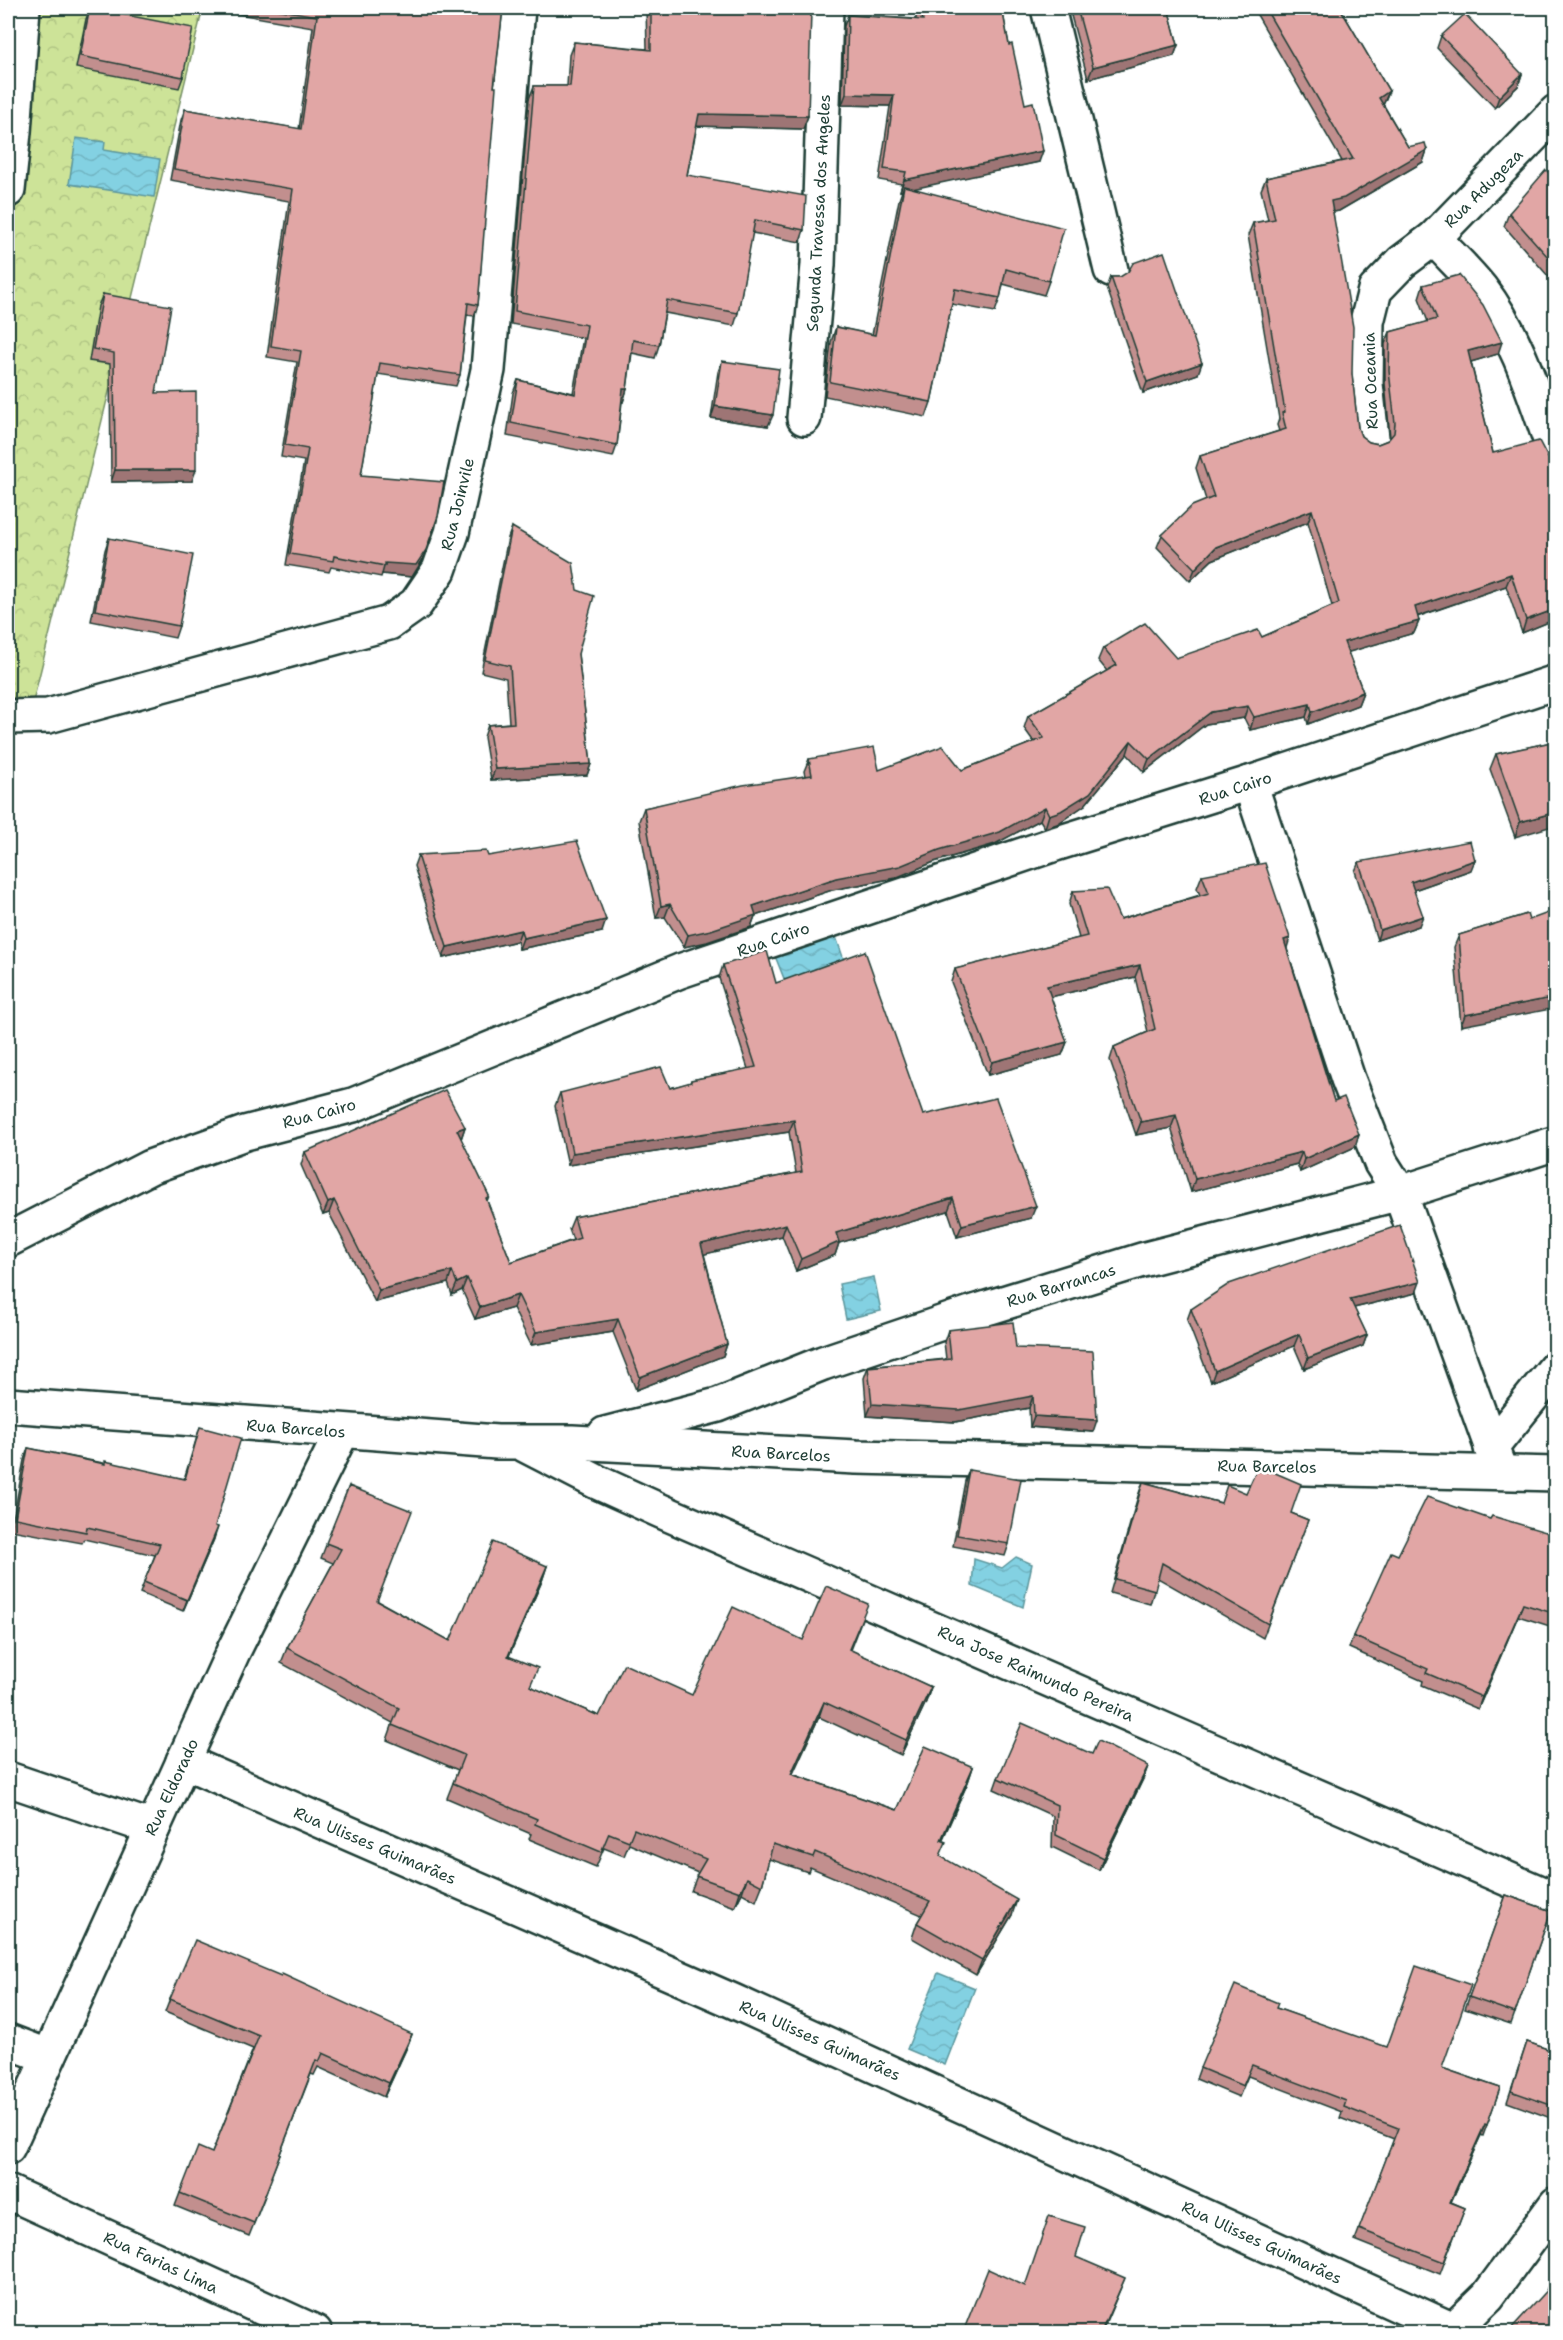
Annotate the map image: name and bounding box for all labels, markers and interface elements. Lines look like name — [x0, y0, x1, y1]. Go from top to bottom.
street label: Segunda Travessa dos Angeles — [802, 94, 835, 332]
street label: Rua Adugeza — [1439, 144, 1527, 232]
street label: Rua Oceania — [1358, 332, 1383, 430]
street label: Rua Joinvile — [436, 456, 479, 553]
street label: Rua Cairo — [1196, 767, 1274, 810]
street label: Rua Cairo — [734, 917, 812, 962]
street label: Rua Cairo — [280, 1094, 358, 1133]
street label: Rua Barrancas — [1004, 1259, 1118, 1312]
street label: Rua Barcelos — [246, 1415, 346, 1442]
street label: Rua Barcelos — [731, 1440, 831, 1467]
street label: Rua Barcelos — [1217, 1455, 1317, 1478]
street label: Rua Jose Raimundo Pereira — [934, 1621, 1137, 1726]
street label: Rua Eldorado — [140, 1735, 203, 1839]
street label: Rua Ulisses Guimarães — [290, 1802, 459, 1889]
street label: Rua Ulisses Guimarães — [736, 1995, 904, 2086]
street label: Rua Ulisses Guimarães — [1178, 2196, 1345, 2289]
street label: Rua Farias Lima — [100, 2227, 221, 2298]

